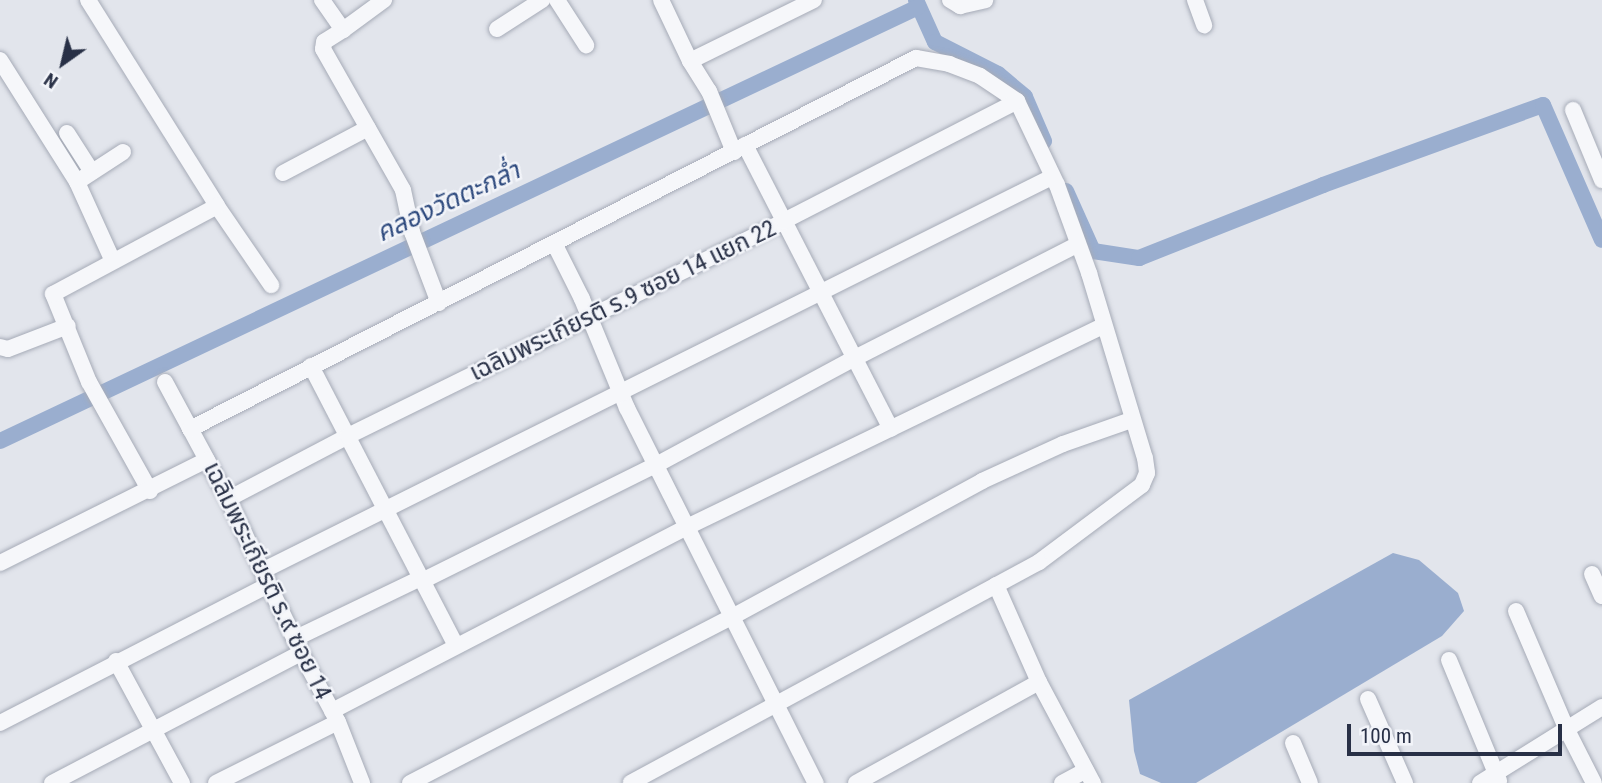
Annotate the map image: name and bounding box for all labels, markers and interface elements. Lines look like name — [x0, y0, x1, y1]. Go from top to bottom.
north arrow — [28, 28, 98, 98]
text: N — [40, 68, 62, 94]
water label: คลองวัดตะกล่ำ — [371, 155, 525, 249]
street label: เฉลิมพระเกียรติ ร.9 ซอย 14 แยก 22 — [465, 214, 781, 388]
street label: เฉลิมพระเกียรติ ร.๙ ซอย 14 — [197, 458, 337, 704]
scale bar — [1350, 710, 1565, 754]
text: 100 m — [1360, 724, 1412, 748]

